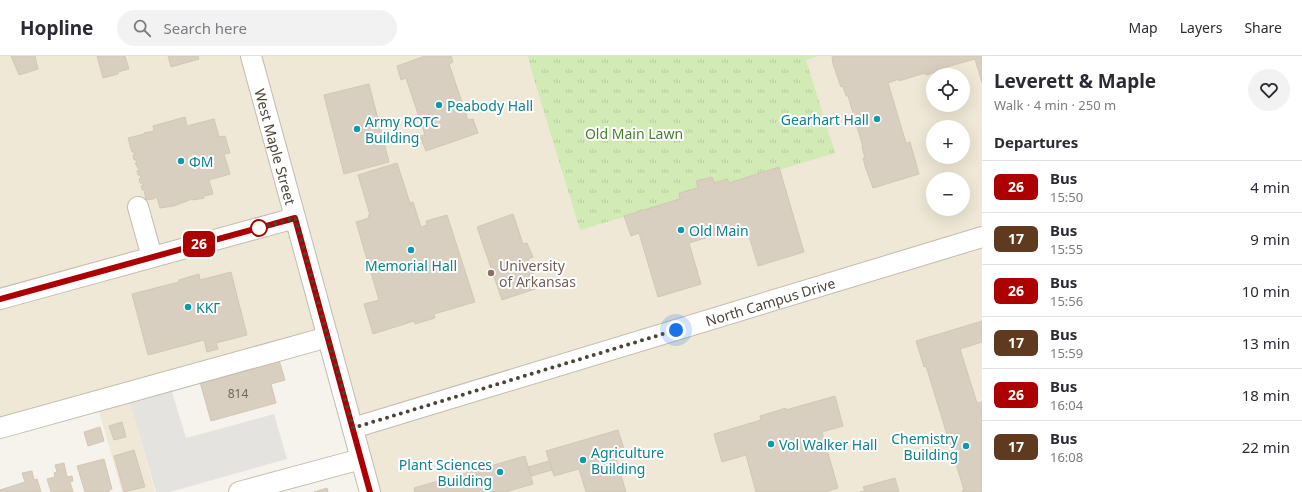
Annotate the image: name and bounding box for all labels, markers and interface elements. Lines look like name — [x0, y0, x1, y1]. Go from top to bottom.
search box — [117, 10, 397, 46]
text: Hopline — [20, 15, 93, 41]
icon: search — [131, 17, 153, 39]
text: Search here — [163, 18, 247, 38]
text: Map — [1129, 18, 1158, 37]
text: Layers — [1180, 18, 1222, 37]
text: Share — [1244, 18, 1282, 37]
map controls — [926, 68, 970, 216]
button: locate — [926, 68, 970, 112]
text: Leverett & Maple — [994, 68, 1156, 94]
button: heart — [1248, 69, 1290, 111]
street label: West Maple Street — [251, 87, 301, 207]
place label: Peabody Hall — [447, 96, 533, 115]
text: Walk · 4 min · 250 m — [994, 96, 1116, 114]
marker: Peabody Hall — [434, 100, 444, 110]
place label: Gearhart Hall — [781, 110, 869, 129]
place label: Army ROTC Building — [365, 112, 439, 147]
marker: Gearhart Hall — [872, 114, 882, 124]
button: + — [926, 120, 970, 164]
marker: Army ROTC Building — [352, 124, 362, 134]
park label: Old Main Lawn — [585, 124, 683, 143]
text: Departures — [994, 132, 1078, 152]
place label: ΦΜ — [189, 152, 214, 171]
marker: ΦΜ — [176, 156, 186, 166]
text: Bus — [1050, 168, 1077, 188]
button: − — [926, 172, 970, 216]
text: 26 — [1008, 177, 1024, 196]
text: 4 min — [1250, 177, 1290, 197]
text: 15:50 — [1050, 188, 1083, 206]
unlabelled marker — [250, 219, 268, 237]
text: Bus — [1050, 220, 1077, 240]
place label: Old Main — [689, 221, 749, 240]
marker: Old Main — [676, 225, 686, 235]
text: 17 — [1008, 229, 1024, 248]
text: 9 min — [1250, 229, 1290, 249]
line badge: 26 — [181, 231, 217, 257]
text: 26 — [191, 234, 207, 253]
text: 15:55 — [1050, 240, 1083, 258]
marker: Memorial Hall — [406, 245, 416, 255]
place label: Memorial Hall — [365, 256, 457, 275]
place label: University of Arkansas — [499, 256, 576, 291]
marker: University of Arkansas — [486, 268, 496, 278]
text: Bus — [1050, 272, 1077, 292]
street label: North Campus Drive — [703, 273, 837, 330]
text: 26 — [1008, 281, 1024, 300]
text: 10 min — [1242, 281, 1290, 301]
text: 15:56 — [1050, 292, 1083, 310]
place label: ΚΚΓ — [196, 298, 220, 317]
marker: ΚΚΓ — [183, 302, 193, 312]
your location — [666, 320, 686, 340]
text: Bus — [1050, 324, 1077, 344]
text: 17 — [1008, 333, 1024, 352]
text: 13 min — [1242, 333, 1290, 353]
text: 15:59 — [1050, 344, 1083, 362]
text: Bus — [1050, 376, 1077, 396]
house number: 814 — [228, 385, 248, 402]
text: 26 — [1008, 385, 1024, 404]
text: 18 min — [1242, 385, 1290, 405]
text: 16:04 — [1050, 396, 1083, 414]
text: Bus — [1050, 428, 1077, 448]
place label: Chemistry Building — [891, 429, 959, 464]
place label: Vol Walker Hall — [779, 435, 877, 454]
text: 17 — [1008, 437, 1024, 456]
text: 22 min — [1242, 437, 1290, 457]
marker: Vol Walker Hall — [766, 439, 776, 449]
marker: Chemistry Building — [961, 441, 971, 451]
place label: Agriculture Building — [591, 443, 664, 478]
text: 16:08 — [1050, 448, 1083, 466]
place label: Plant Sciences Building — [399, 455, 492, 490]
marker: Agriculture Building — [578, 455, 588, 465]
marker: Plant Sciences Building — [495, 467, 505, 477]

